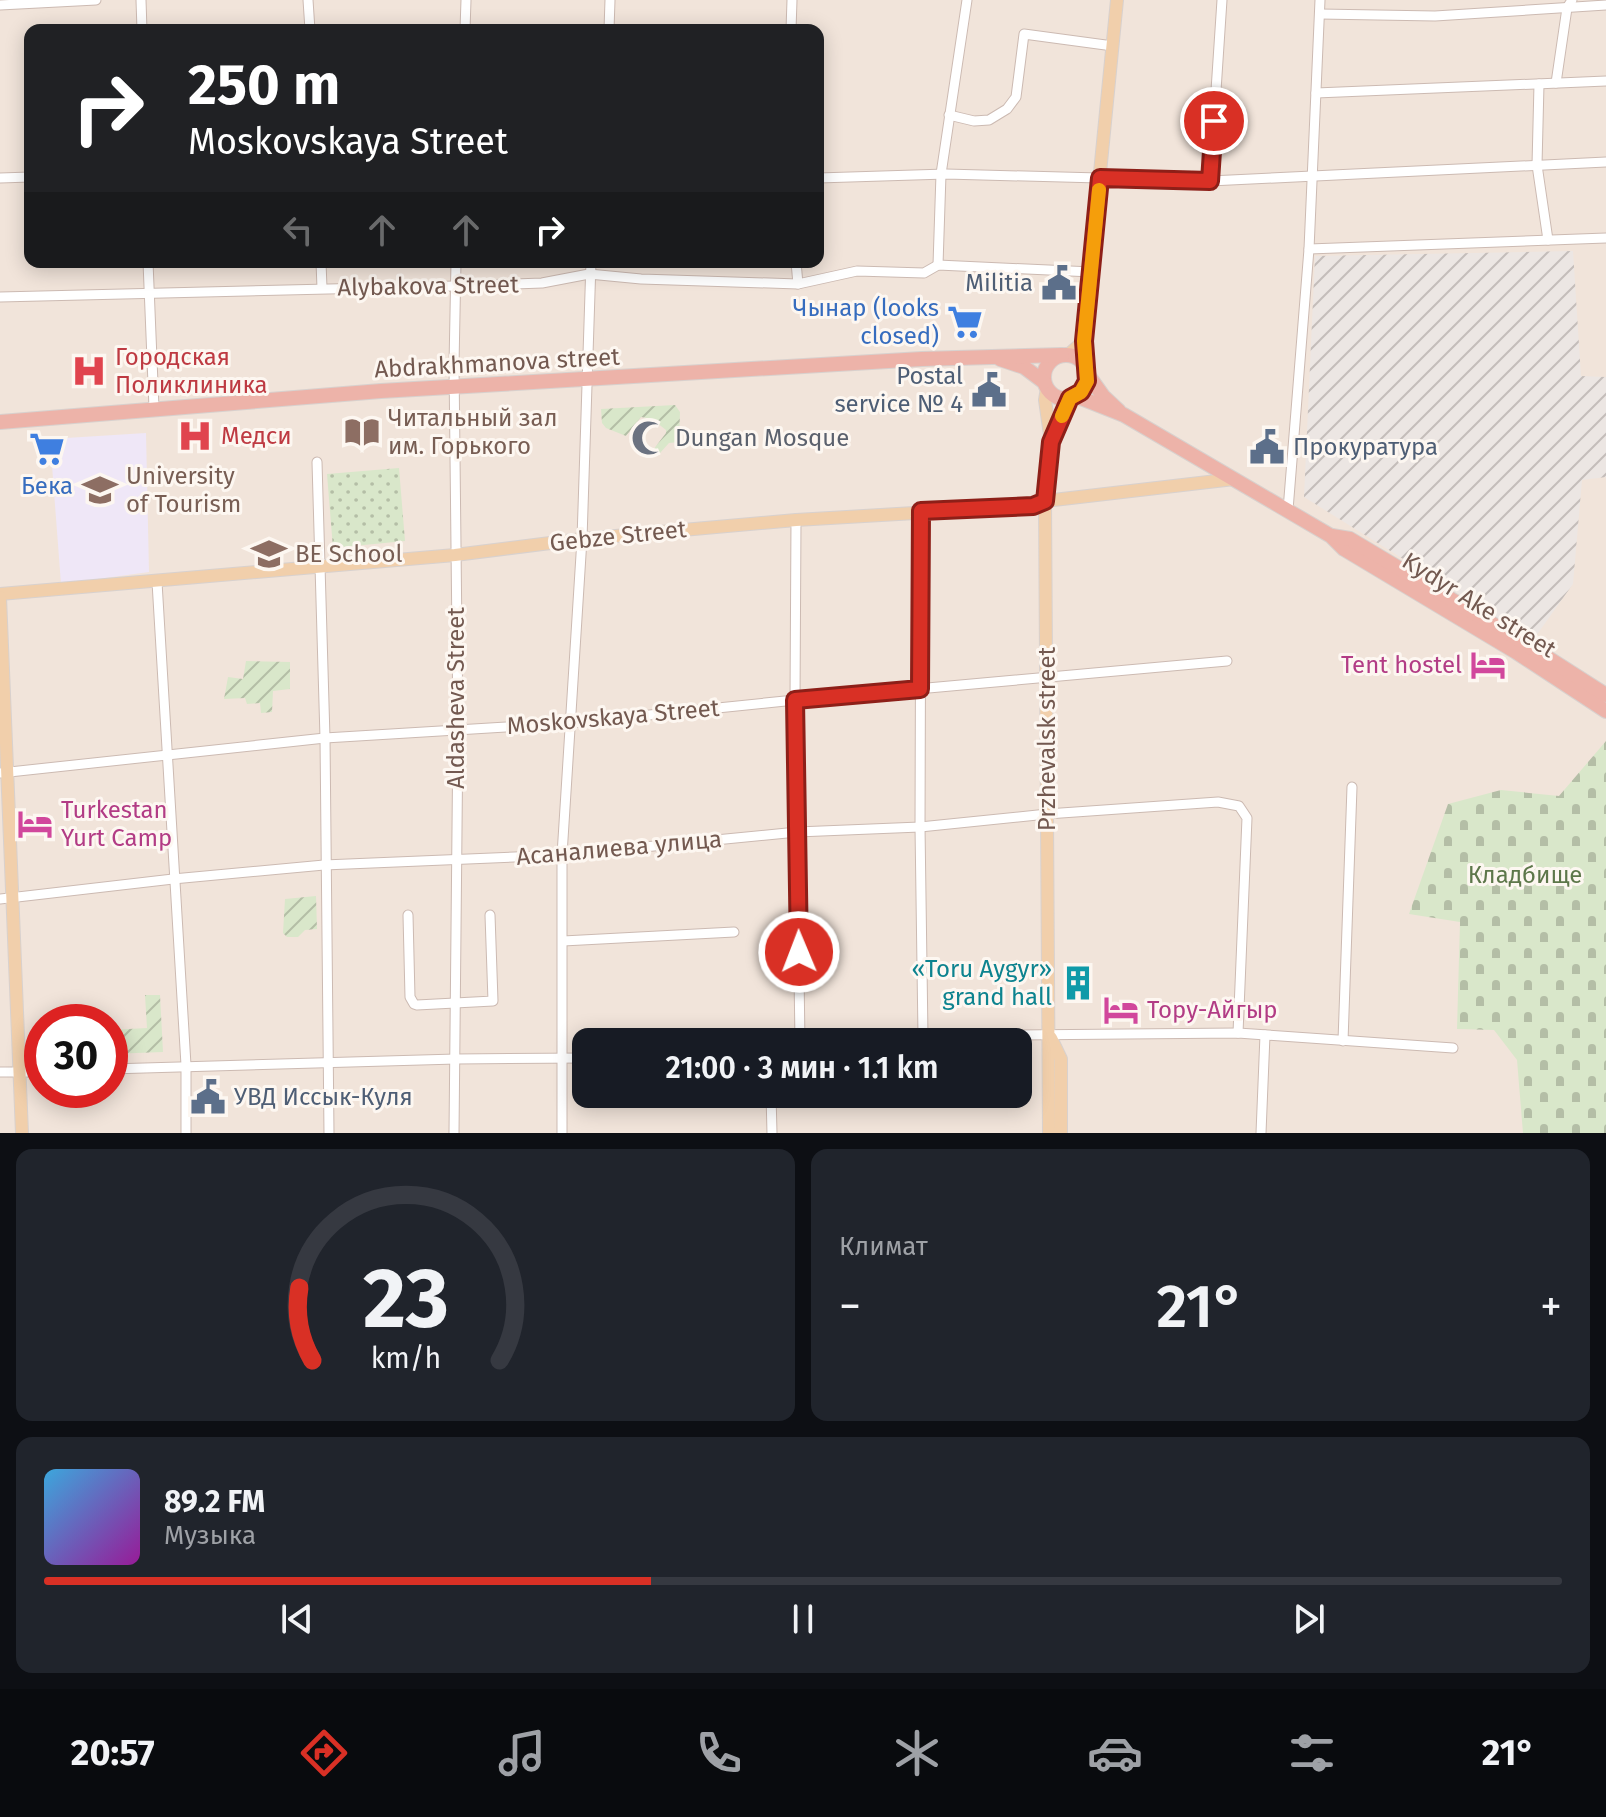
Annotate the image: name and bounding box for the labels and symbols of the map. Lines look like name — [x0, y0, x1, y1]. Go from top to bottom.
pin — [1180, 87, 1248, 155]
public building icon: Militia — [1040, 264, 1078, 302]
place label: Militia — [965, 269, 1033, 297]
street label: Alybakova Street — [337, 270, 519, 302]
place label: Чынар (looks closed) — [793, 294, 939, 350]
supermarket icon: Чынар (looks closed) — [946, 303, 984, 341]
place label: Городская Поликлиника — [115, 343, 268, 399]
street label: Abdrakhmanova street — [373, 343, 621, 383]
hospital icon: Городская Поликлиника — [70, 352, 108, 390]
place label: Postal service № 4 — [834, 362, 963, 418]
public building icon: Postal service № 4 — [970, 371, 1008, 409]
place label: Читальный зал им. Горького — [388, 404, 557, 460]
library icon: Читальный зал им. Горького — [343, 413, 381, 451]
hospital icon: Медси — [176, 417, 214, 455]
mosque icon: Dungan Mosque — [630, 419, 668, 457]
place label: Медси — [221, 422, 292, 450]
place label: Dungan Mosque — [675, 424, 849, 452]
public building icon: Прокуратура — [1248, 428, 1286, 466]
supermarket icon: Бека — [28, 430, 66, 468]
place label: Прокуратура — [1293, 433, 1438, 461]
place label: University of Tourism — [126, 462, 241, 518]
school or university icon: University of Tourism — [81, 471, 119, 509]
place label: Бека — [21, 472, 73, 500]
street label: Gebze Street — [548, 515, 688, 557]
school or university icon: BE School — [250, 535, 288, 573]
place label: BE School — [295, 540, 402, 568]
street label: Kydyr Ake street — [1397, 547, 1561, 664]
street label: Aldasheva Street — [442, 607, 470, 789]
street label: Przhevalsk street — [1033, 646, 1061, 831]
hotel icon: Tent hostel — [1469, 646, 1507, 684]
place label: Tent hostel — [1341, 651, 1462, 679]
street label: Moskovskaya Street — [506, 694, 721, 740]
place label: Turkestan Yurt Camp — [61, 796, 172, 852]
hotel icon: Turkestan Yurt Camp — [16, 805, 54, 843]
street label: Асаналиева улица — [515, 825, 723, 871]
park label: Кладбище — [1468, 861, 1582, 889]
position arrow — [757, 910, 841, 994]
place label: «Toru Aygyr» grand hall — [912, 955, 1052, 1011]
building icon: «Toru Aygyr» grand hall — [1059, 964, 1097, 1002]
hotel icon: Тору-Айгыр — [1102, 991, 1140, 1029]
place label: Тору-Айгыр — [1147, 996, 1278, 1024]
speed limit sign: 30 — [24, 1004, 128, 1108]
public building icon: УВД Иссык-Куля — [189, 1078, 227, 1116]
place label: УВД Иссык-Куля — [234, 1083, 413, 1111]

